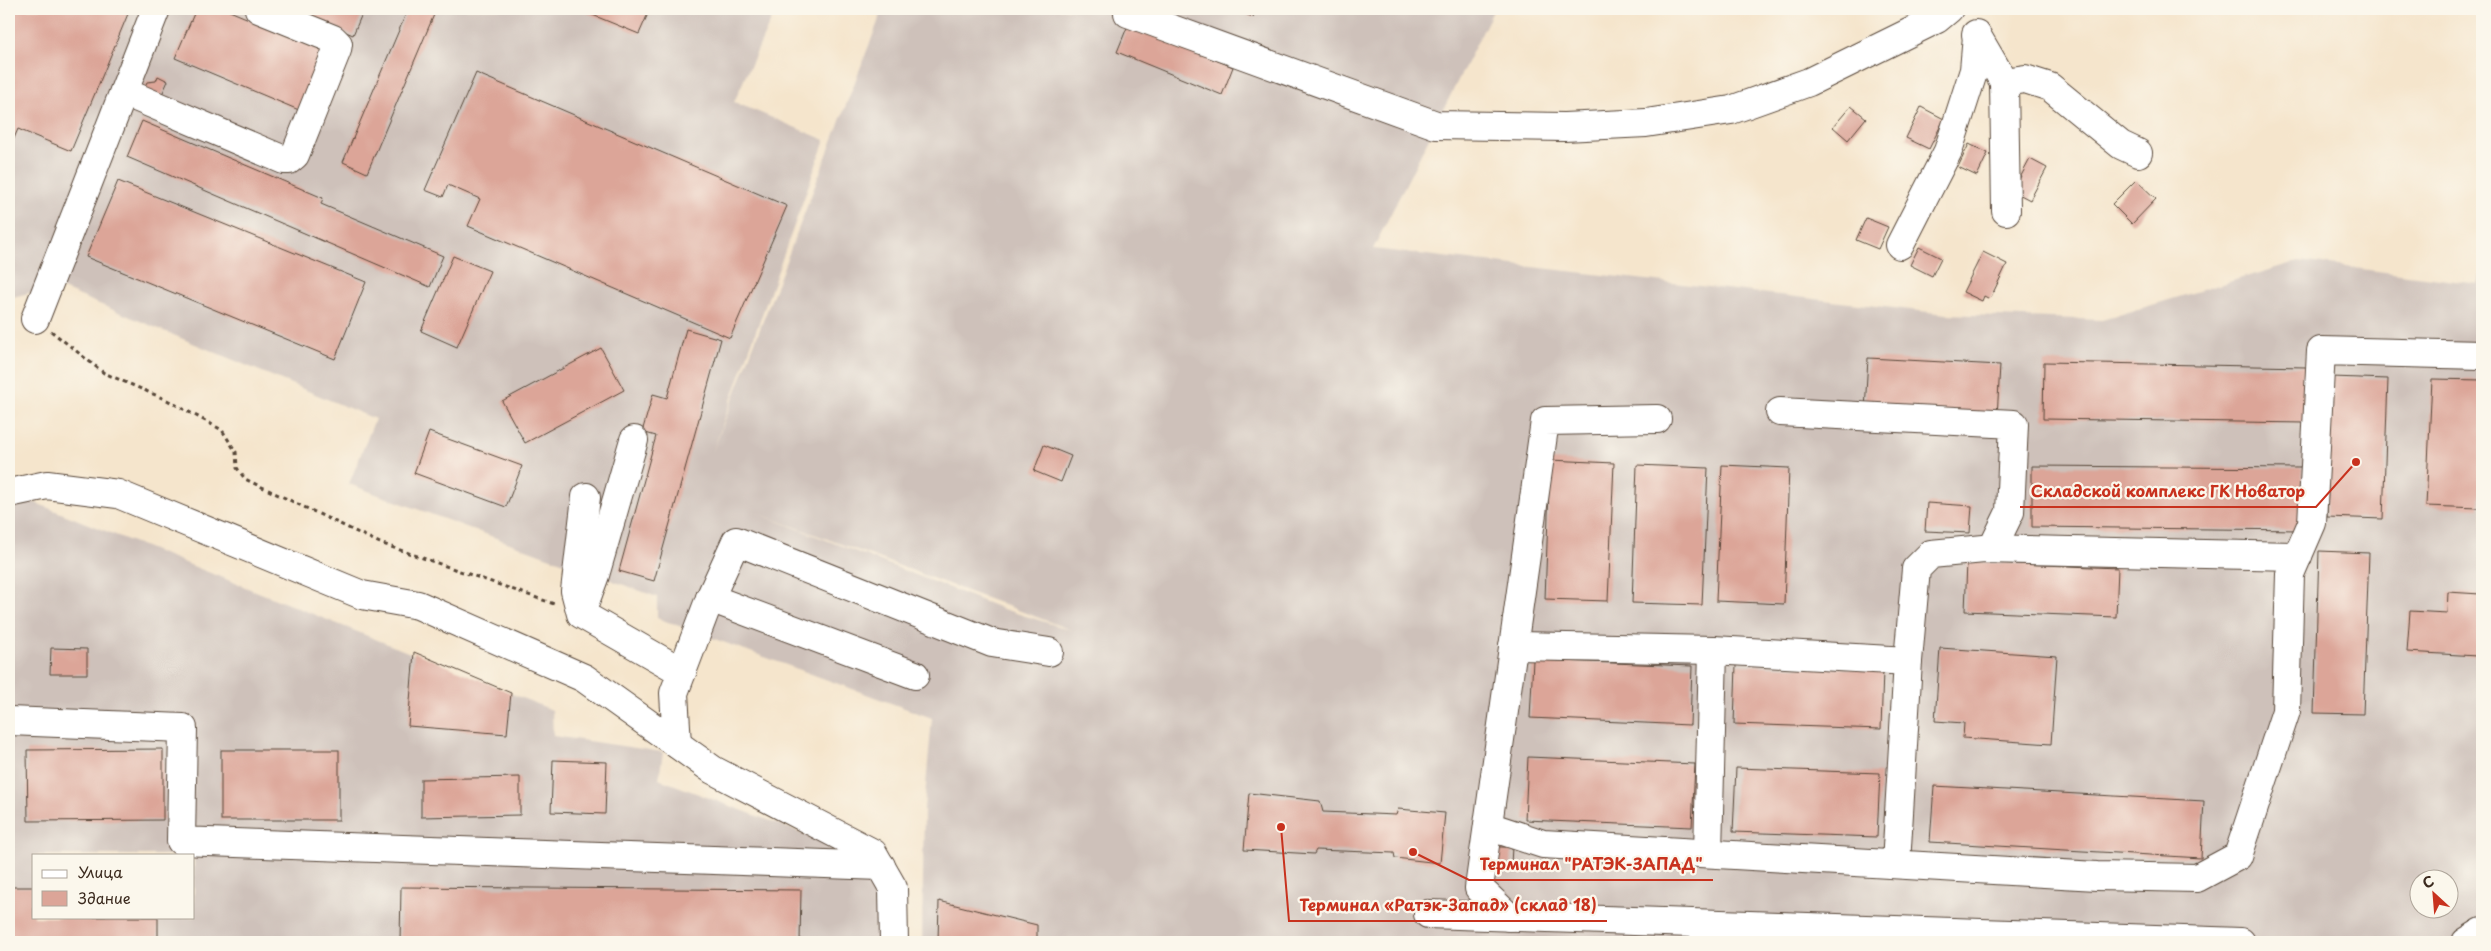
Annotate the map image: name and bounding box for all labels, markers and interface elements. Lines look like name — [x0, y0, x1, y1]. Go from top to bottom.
callout: Складской комплекс ГК Новатор — [2020, 476, 2316, 507]
text: Складской комплекс ГК Новатор — [2031, 478, 2305, 502]
callout: Терминал "РАТЭК-ЗАПАД" — [1469, 849, 1713, 880]
text: Терминал "РАТЭК-ЗАПАД" — [1479, 851, 1703, 875]
legend — [32, 854, 195, 918]
text: Улица — [78, 860, 123, 883]
north arrow — [2408, 868, 2458, 918]
text: С — [2419, 870, 2437, 894]
text: Здание — [78, 886, 131, 909]
callout: Терминал «Ратэк-Запад» (склад 18) — [1289, 890, 1607, 921]
text: Терминал «Ратэк-Запад» (склад 18) — [1299, 892, 1597, 916]

